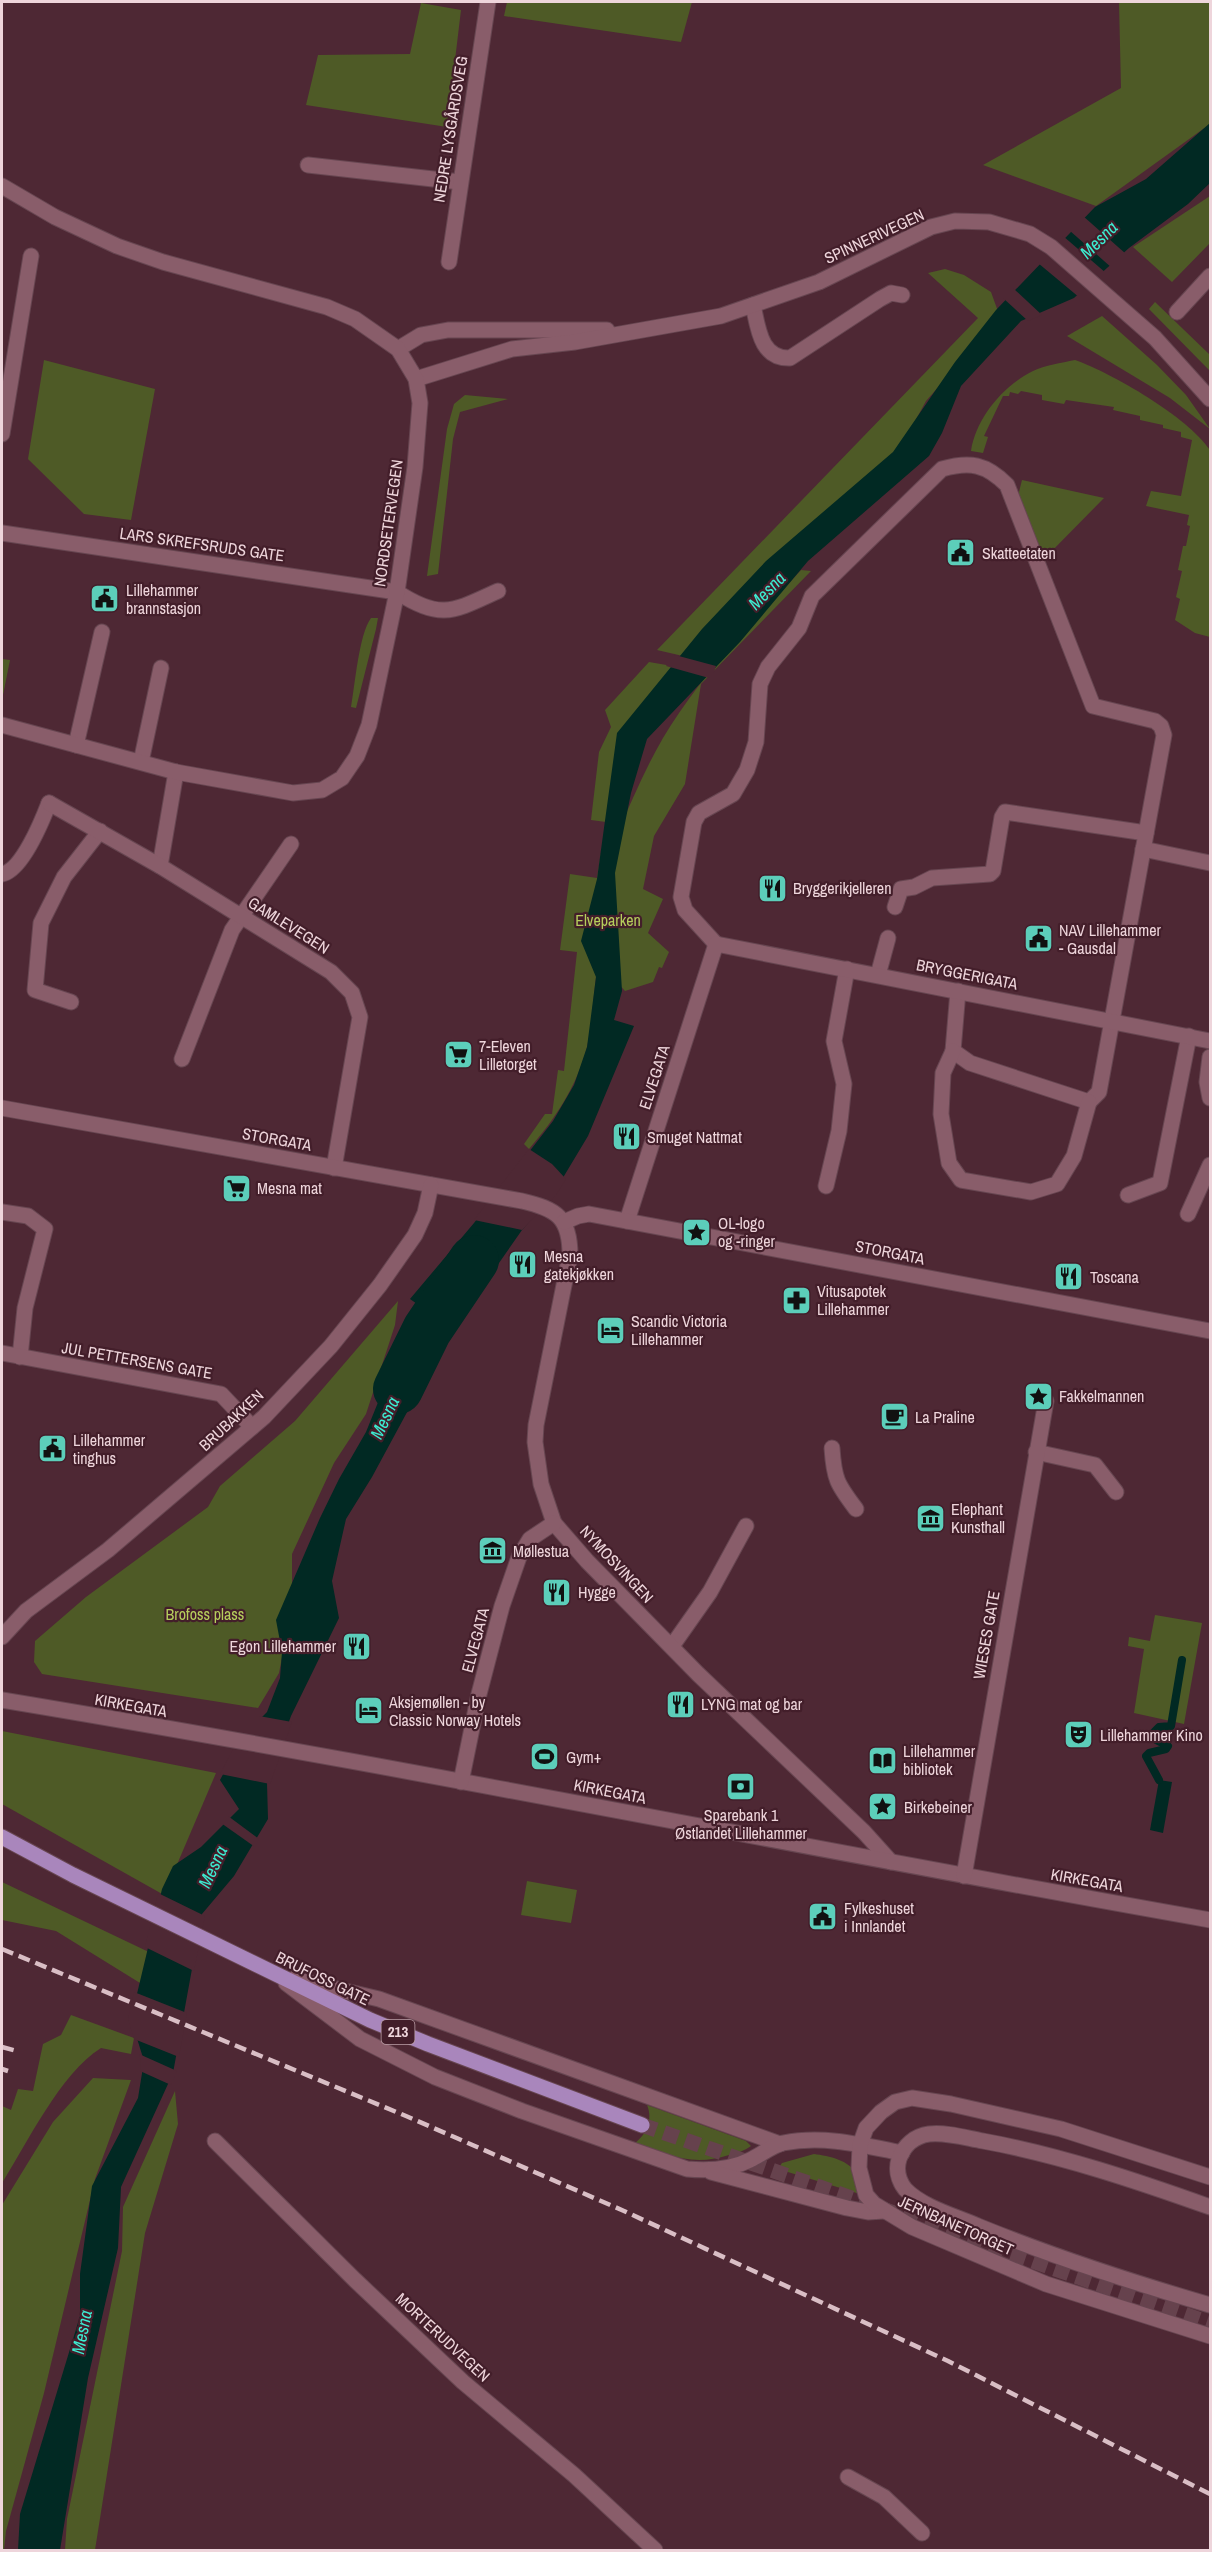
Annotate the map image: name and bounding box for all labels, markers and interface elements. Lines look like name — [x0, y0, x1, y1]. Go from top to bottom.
street label: NEDRE LYSGÅRDSVEG — [428, 54, 472, 204]
street label: SPINNERIVEGEN — [820, 203, 928, 269]
water label: Mesna — [1074, 215, 1123, 264]
street label: NORDSETERVEGEN — [368, 458, 408, 588]
street label: LARS SKREFSRUDS GATE — [118, 522, 286, 566]
public building icon: Skatteetaten — [945, 537, 977, 569]
place label: Skatteetaten — [982, 542, 1056, 564]
water label: Mesna — [742, 566, 791, 615]
place label: Lillehammer brannstasjon — [126, 579, 201, 619]
public building icon: Lillehammer brannstasjon — [89, 583, 121, 615]
restaurant icon: Bryggerikjelleren — [756, 872, 788, 904]
place label: Bryggerikjelleren — [793, 877, 891, 899]
street label: GAMLEVEGEN — [244, 891, 334, 959]
park label: Elveparken — [575, 909, 641, 931]
place label: NAV Lillehammer - Gausdal — [1059, 919, 1161, 959]
public building icon: NAV Lillehammer - Gausdal — [1022, 923, 1054, 955]
street label: BRYGGERIGATA — [914, 953, 1020, 995]
place label: 7-Eleven Lilletorget — [479, 1035, 537, 1075]
supermarket icon: 7-Eleven Lilletorget — [442, 1039, 474, 1071]
street label: ELVEGATA — [633, 1042, 675, 1112]
restaurant icon: Smuget Nattmat — [610, 1121, 642, 1153]
street label: STORGATA — [241, 1122, 314, 1156]
place label: Smuget Nattmat — [647, 1126, 742, 1148]
supermarket icon: Mesna mat — [220, 1172, 252, 1204]
place label: Mesna mat — [257, 1177, 322, 1199]
place label: OL-logo og -ringer — [718, 1212, 776, 1252]
place icon: OL-logo og -ringer — [681, 1216, 713, 1248]
street label: STORGATA — [854, 1235, 927, 1270]
place label: Mesna gatekjøkken — [544, 1245, 614, 1285]
restaurant icon: Mesna gatekjøkken — [507, 1249, 539, 1281]
restaurant icon: Toscana — [1053, 1261, 1085, 1293]
place label: Toscana — [1090, 1266, 1140, 1288]
place label: Vitusapotek Lillehammer — [817, 1280, 890, 1320]
pharmacy icon: Vitusapotek Lillehammer — [780, 1284, 812, 1316]
place label: Scandic Victoria Lillehammer — [631, 1310, 728, 1350]
hotel icon: Scandic Victoria Lillehammer — [594, 1314, 626, 1346]
street label: JUL PETTERSENS GATE — [60, 1336, 214, 1384]
place icon: Fakkelmannen — [1022, 1380, 1054, 1412]
street label: BRUBAKKEN — [194, 1384, 268, 1456]
place label: Fakkelmannen — [1059, 1385, 1144, 1407]
water label: Mesna — [364, 1392, 405, 1443]
cafe icon: La Praline — [878, 1401, 910, 1433]
place label: La Praline — [915, 1406, 975, 1428]
place label: Lillehammer tinghus — [73, 1429, 146, 1469]
public building icon: Lillehammer tinghus — [36, 1433, 68, 1465]
place label: Elephant Kunsthall — [951, 1498, 1005, 1538]
museum icon: Elephant Kunsthall — [914, 1502, 946, 1534]
street label: NYMOSVINGEN — [575, 1521, 659, 1607]
museum icon: Møllestua — [476, 1535, 508, 1567]
place label: Møllestua — [513, 1540, 570, 1562]
restaurant icon: Hygge — [541, 1576, 573, 1608]
place label: Hygge — [578, 1581, 616, 1603]
street label: WIESES GATE — [967, 1589, 1005, 1681]
park label: Brofoss plass — [166, 1603, 244, 1625]
street label: ELVEGATA — [456, 1605, 494, 1675]
restaurant icon: Egon Lillehammer — [341, 1630, 373, 1662]
place label: Egon Lillehammer — [230, 1635, 337, 1657]
street label: KIRKEGATA — [93, 1688, 169, 1722]
restaurant icon: LYNG mat og bar — [664, 1688, 696, 1720]
place label: Aksjemøllen - by Classic Norway Hotels — [388, 1691, 521, 1731]
place label: LYNG mat og bar — [701, 1693, 803, 1715]
hotel icon: Aksjemøllen - by Classic Norway Hotels — [352, 1695, 384, 1727]
theatre icon: Lillehammer Kino — [1063, 1719, 1095, 1751]
place label: Lillehammer Kino — [1100, 1724, 1203, 1746]
place label: Lillehammer bibliotek — [903, 1740, 976, 1780]
sports icon: Gym+ — [529, 1741, 561, 1773]
library icon: Lillehammer bibliotek — [866, 1744, 898, 1776]
place label: Gym+ — [566, 1746, 601, 1768]
bank icon: Sparebank 1 Østlandet Lillehammer — [725, 1771, 757, 1803]
street label: KIRKEGATA — [572, 1773, 648, 1809]
place icon: Birkebeiner — [867, 1791, 899, 1823]
place label: Birkebeiner — [904, 1796, 972, 1818]
place label: Sparebank 1 Østlandet Lillehammer — [675, 1804, 808, 1844]
water label: Mesna — [192, 1841, 233, 1892]
street label: KIRKEGATA — [1049, 1863, 1125, 1897]
place label: Fylkeshuset i Innlandet — [844, 1897, 914, 1937]
public building icon: Fylkeshuset i Innlandet — [807, 1901, 839, 1933]
street label: BRUFOSS GATE — [272, 1946, 374, 2010]
road number: 213 — [382, 2020, 414, 2044]
street label: JERNBANETORGET — [895, 2190, 1017, 2260]
street label: MORTERUDVEGEN — [391, 2288, 495, 2386]
water label: Mesna — [65, 2308, 98, 2356]

